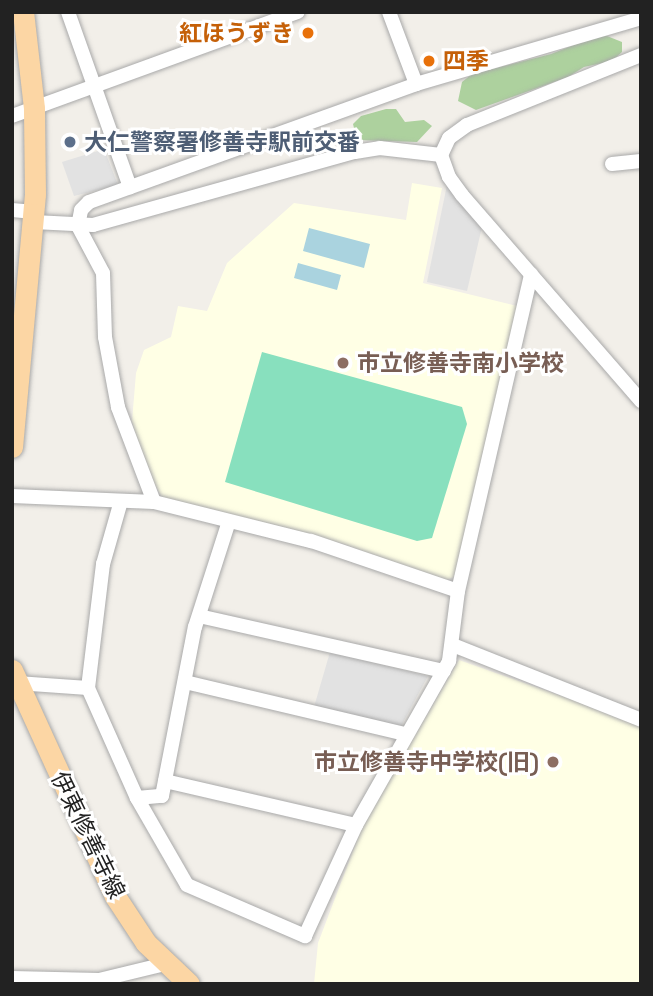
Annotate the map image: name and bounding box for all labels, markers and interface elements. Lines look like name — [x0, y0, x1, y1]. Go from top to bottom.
place label: 紅ほうずき — [179, 19, 294, 47]
marker: 紅ほうずき — [300, 25, 316, 41]
place label: 四季 — [443, 47, 489, 75]
marker: 四季 — [421, 53, 437, 69]
place label: 大仁警察署修善寺駅前交番 — [84, 128, 360, 156]
marker: 大仁警察署修善寺駅前交番 — [62, 134, 78, 150]
place label: 市立修善寺南小学校 — [357, 349, 564, 377]
marker: 市立修善寺南小学校 — [335, 355, 351, 371]
place label: 市立修善寺中学校(旧) — [314, 748, 539, 776]
marker: 市立修善寺中学校(旧) — [545, 754, 561, 770]
street label: 伊東修善寺線 — [45, 767, 131, 903]

